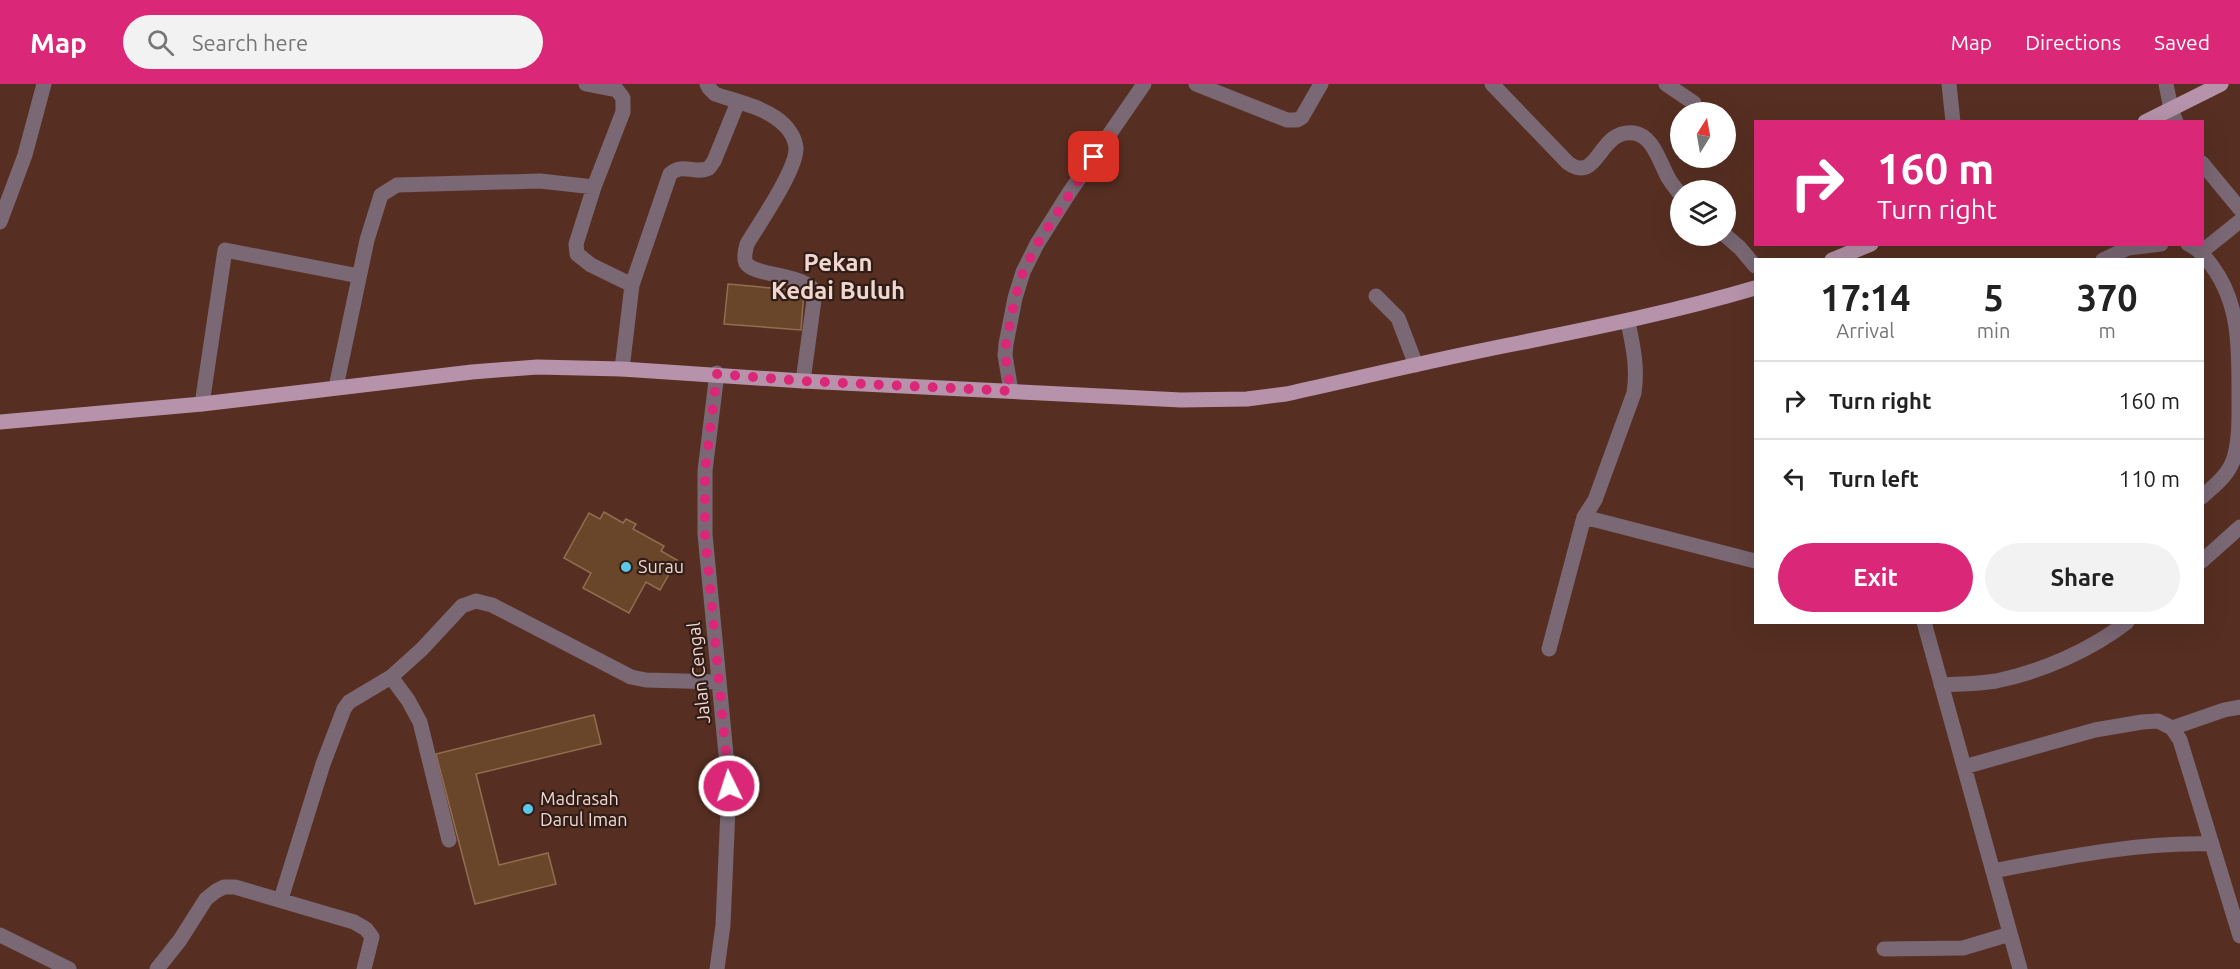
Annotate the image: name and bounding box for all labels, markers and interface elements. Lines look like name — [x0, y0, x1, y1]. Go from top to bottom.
search box — [123, 15, 543, 69]
icon: search — [144, 26, 177, 59]
text: Map — [30, 27, 87, 58]
text: Search here — [192, 30, 308, 55]
text: Map — [1951, 30, 1992, 54]
text: Directions — [2025, 30, 2121, 54]
text: Saved — [2154, 30, 2210, 54]
north arrow — [1670, 102, 1736, 168]
map controls — [1670, 102, 1736, 246]
pin — [1068, 131, 1119, 182]
icon: arrive — [1077, 140, 1110, 173]
icon: right — [1778, 144, 1856, 222]
text: 160 m — [1877, 145, 1994, 192]
button: layers — [1670, 180, 1736, 246]
text: Turn right — [1877, 194, 1997, 224]
district label: Pekan Kedai Buluh — [771, 249, 905, 304]
text: 17:14 — [1820, 277, 1910, 318]
text: 5 — [1983, 277, 2004, 318]
text: 370 — [2077, 277, 2138, 318]
text: Arrival — [1836, 319, 1895, 342]
text: min — [1977, 319, 2010, 342]
text: m — [2099, 319, 2116, 342]
icon: right — [1778, 384, 1811, 417]
text: Turn right — [1829, 388, 1931, 413]
text: 160 m — [2119, 388, 2180, 413]
icon: left — [1778, 462, 1811, 495]
text: Turn left — [1829, 466, 1919, 491]
text: 110 m — [2119, 466, 2180, 491]
button: Exit — [1778, 543, 1973, 612]
button: Share — [1985, 543, 2180, 612]
place label: Surau — [638, 556, 684, 576]
marker: Surau — [619, 560, 633, 574]
street label: Jalan Cengal — [683, 621, 713, 725]
position arrow — [697, 754, 761, 818]
place label: Madrasah Darul Iman — [540, 788, 628, 829]
marker: Madrasah Darul Iman — [521, 802, 535, 816]

